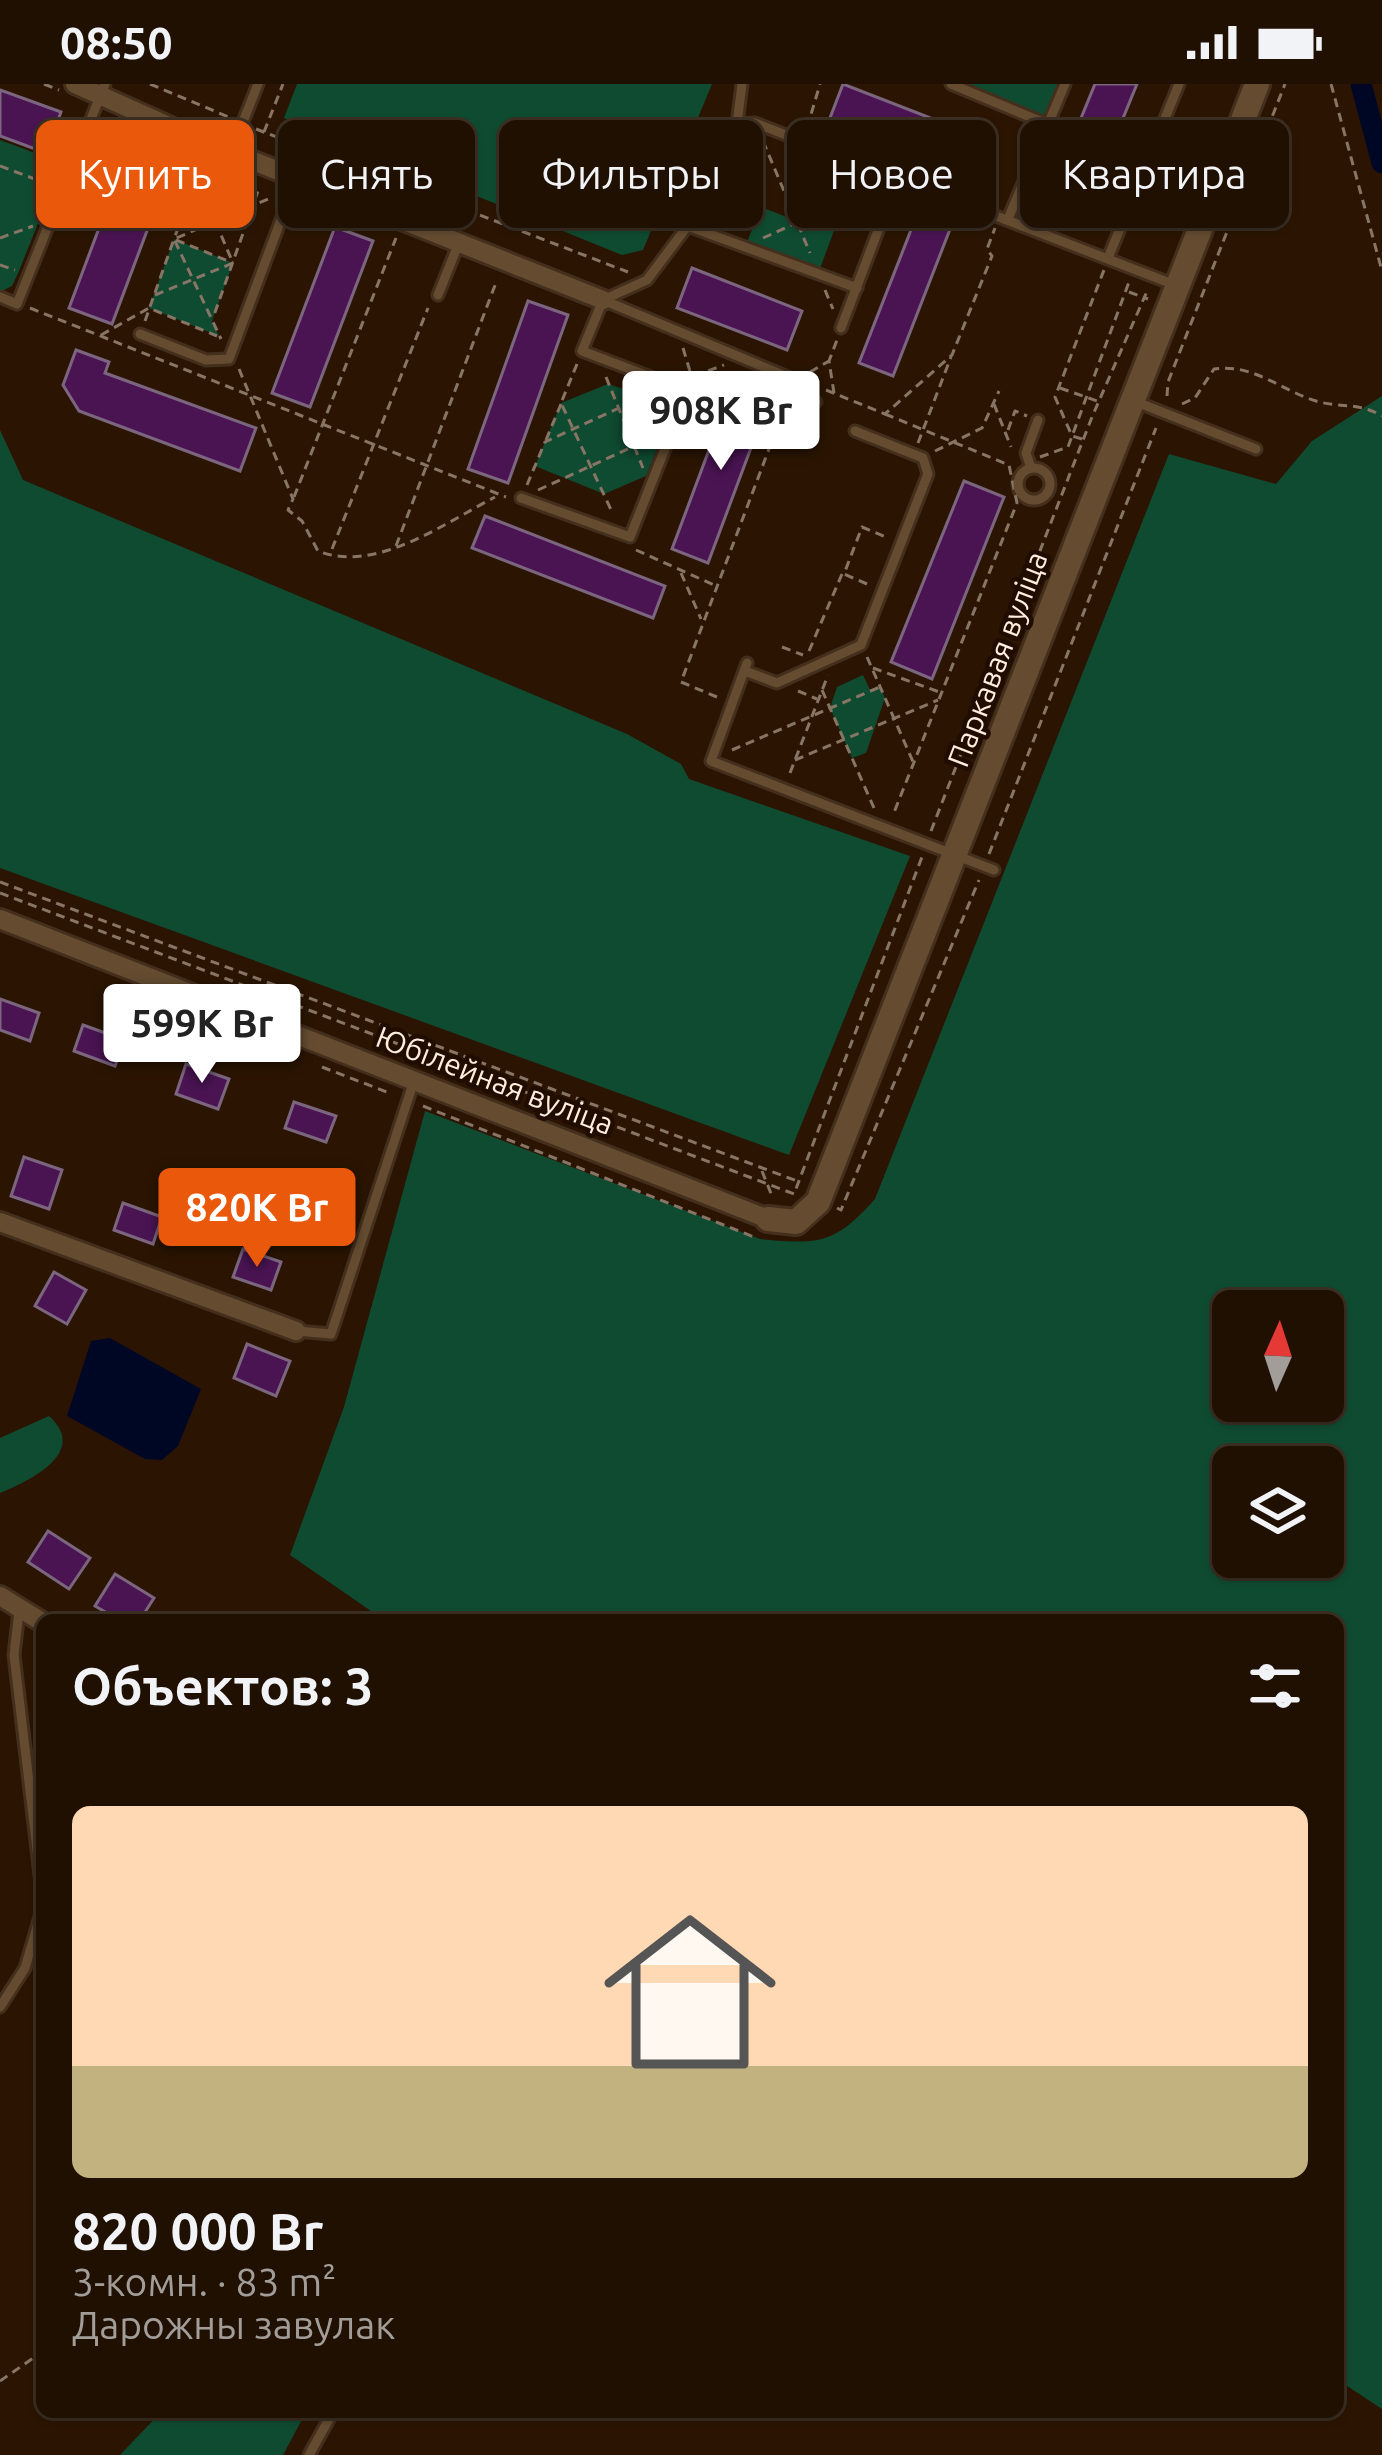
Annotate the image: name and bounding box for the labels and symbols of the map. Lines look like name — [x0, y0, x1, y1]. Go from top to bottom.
pin: 908K Br — [610, 371, 832, 473]
street label: Паркавая вуліца — [940, 547, 1054, 771]
pin: 599K Br — [91, 984, 313, 1086]
street label: Юбілейная вуліца — [372, 1019, 618, 1141]
pin: 820K Br — [146, 1168, 368, 1270]
north arrow — [1212, 1290, 1344, 1422]

